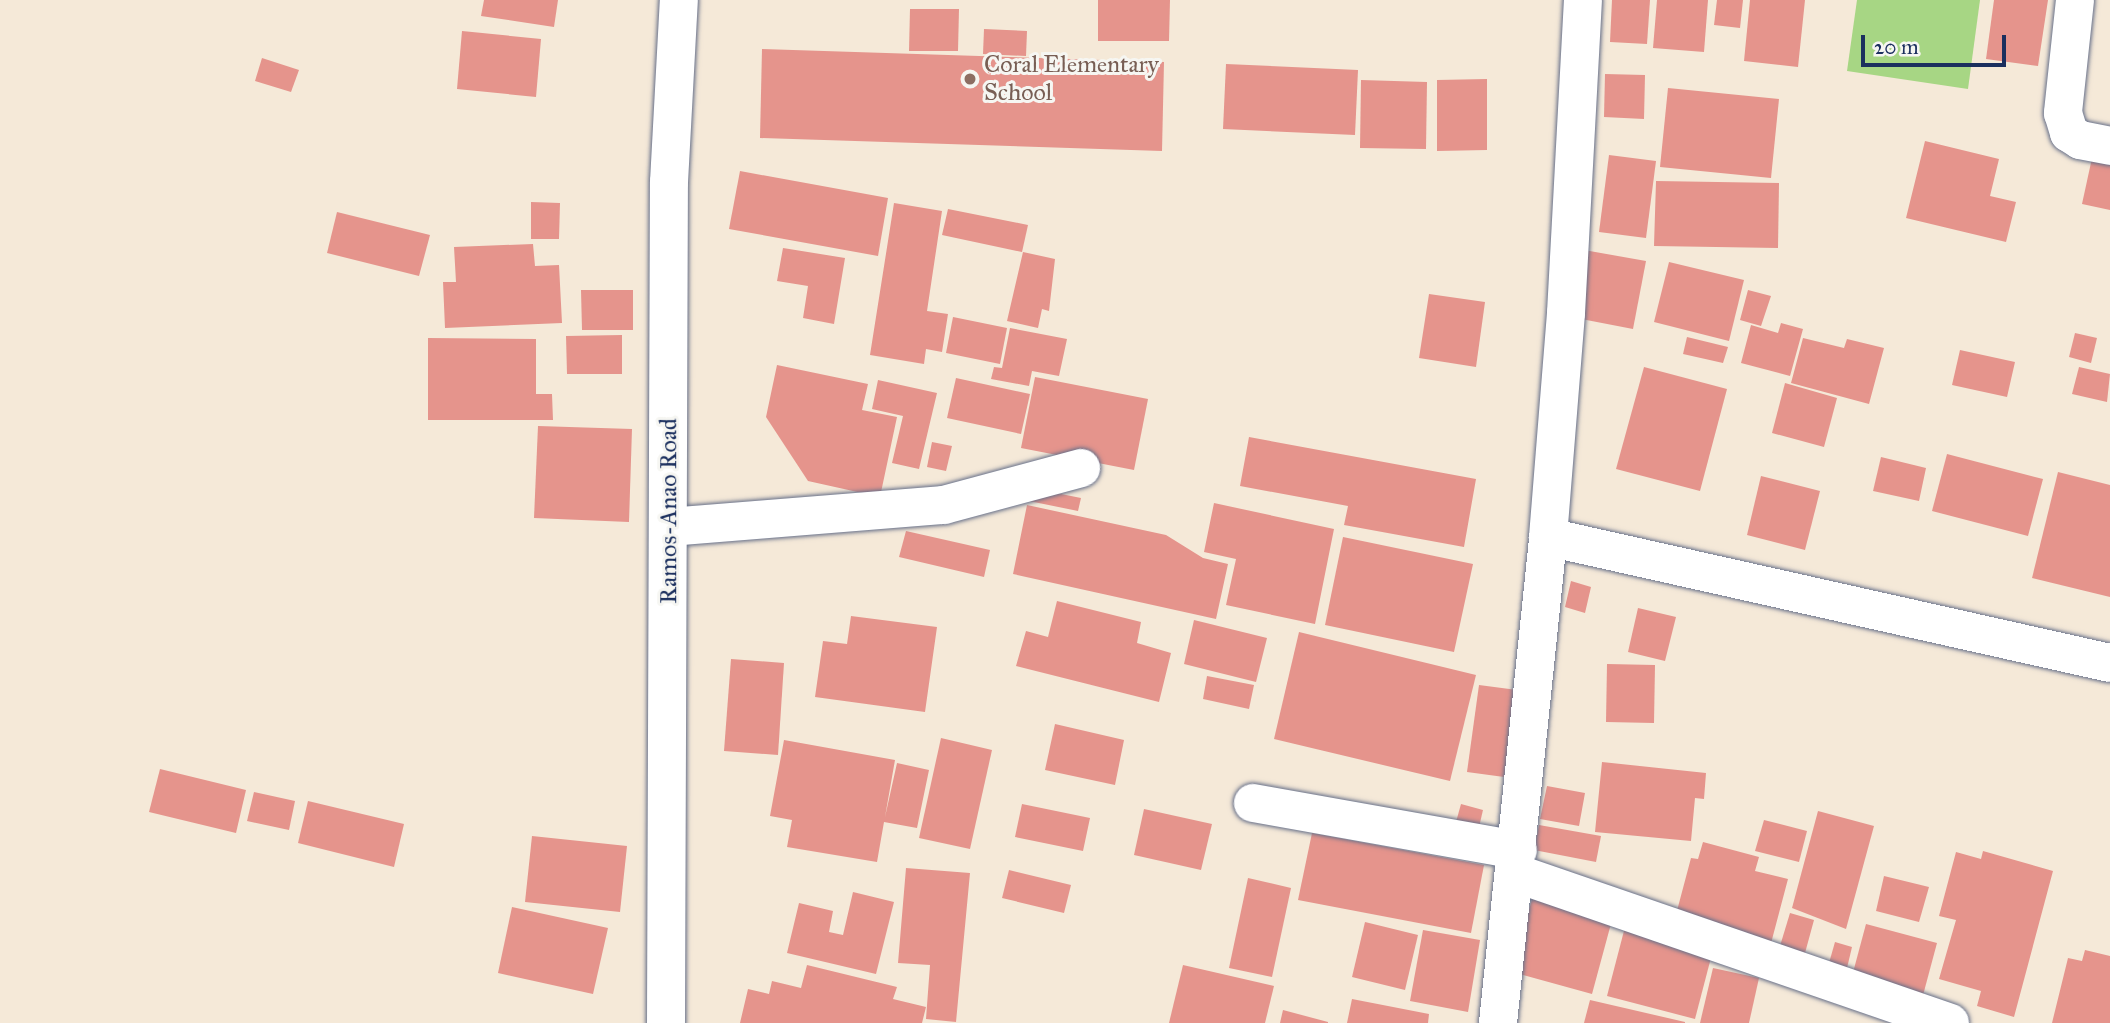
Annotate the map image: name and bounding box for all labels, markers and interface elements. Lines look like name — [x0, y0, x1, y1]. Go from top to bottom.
scale bar — [1865, 21, 2010, 65]
text: 20 m — [1874, 34, 1919, 60]
place label: Coral Elementary School — [984, 51, 1159, 107]
marker: Coral Elementary School — [962, 71, 978, 87]
street label: Ramos-Anao Road — [655, 418, 683, 604]

